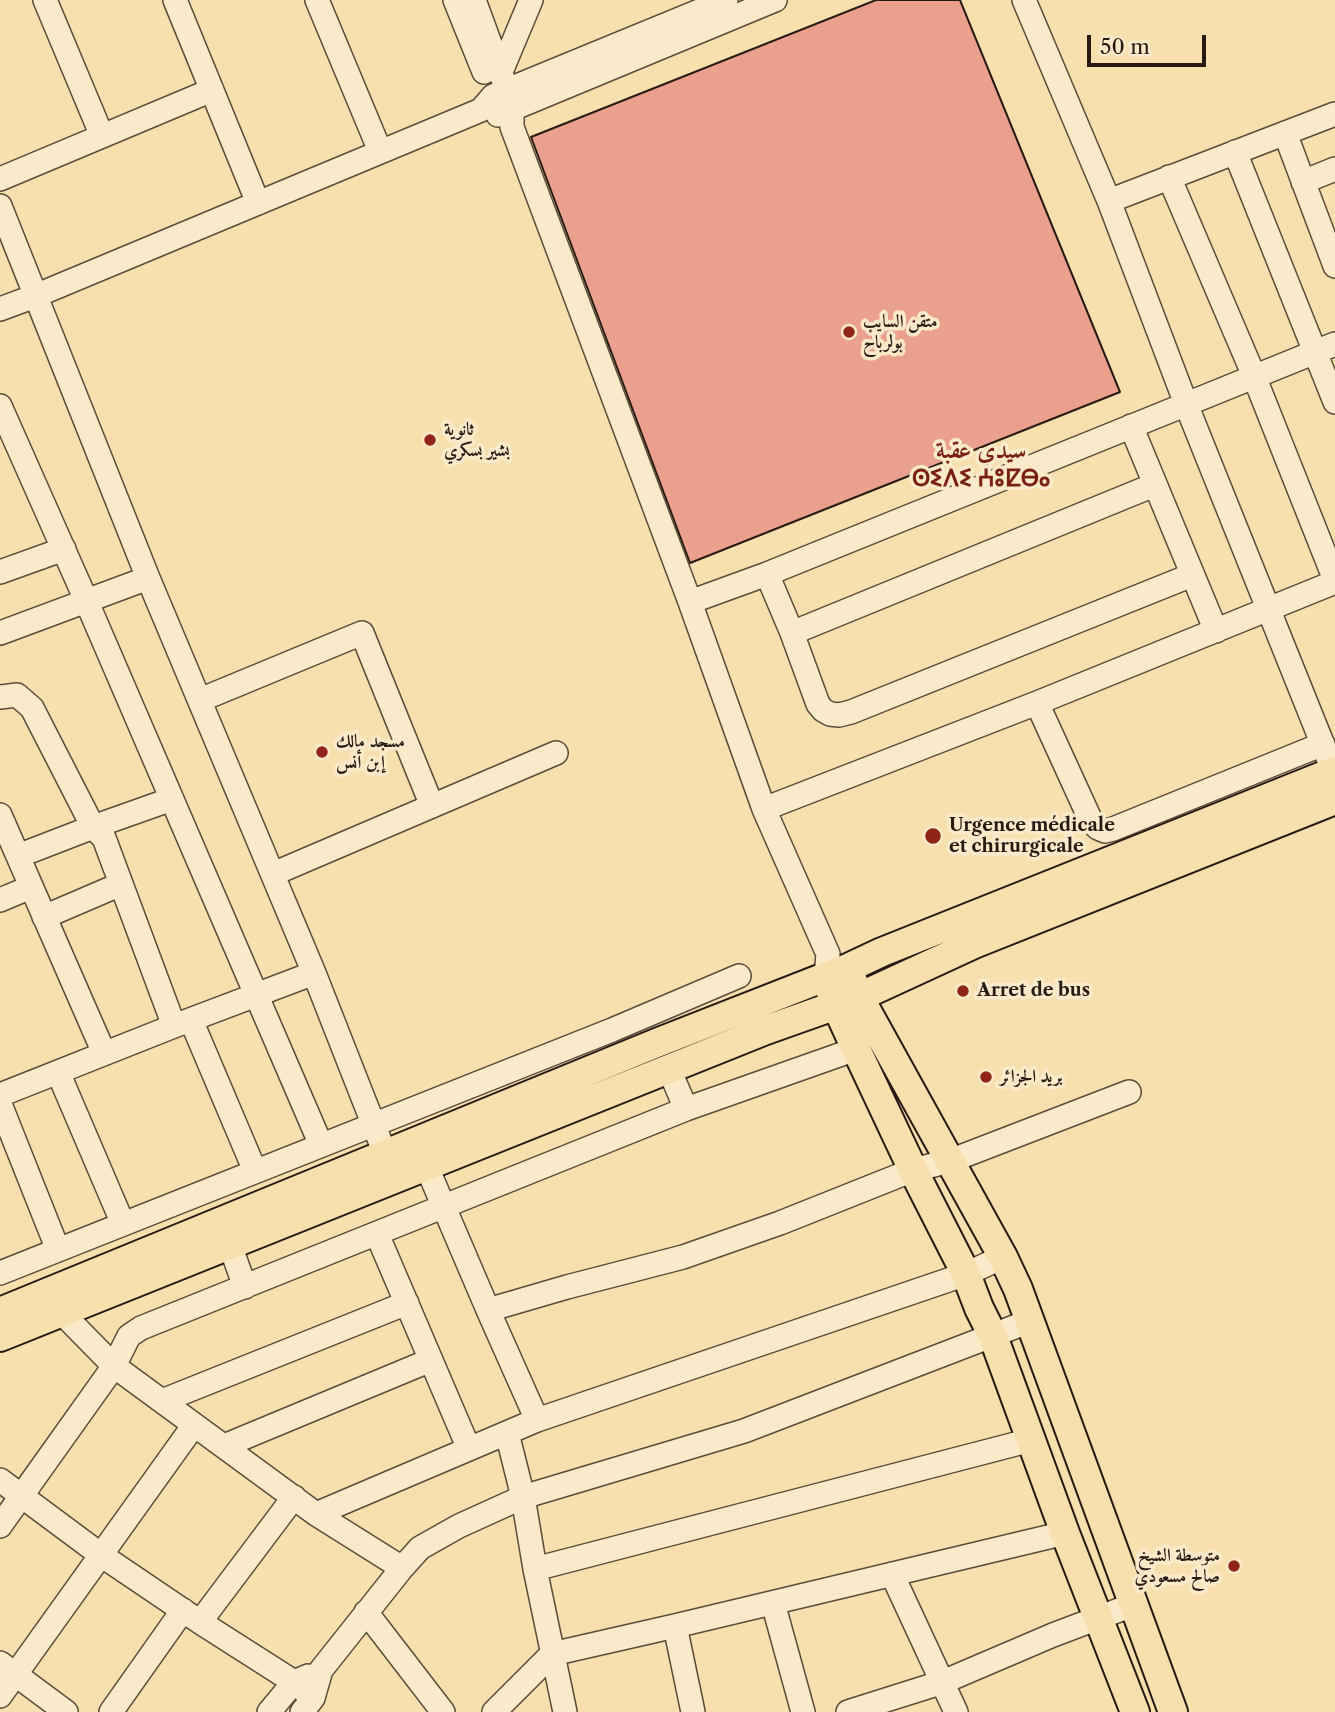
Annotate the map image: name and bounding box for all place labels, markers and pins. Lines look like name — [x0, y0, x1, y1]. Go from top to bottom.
place label: متقن السايب بولرباح — [863, 311, 937, 354]
marker: متقن السايب بولرباح — [841, 324, 857, 340]
place label: ثانوية بشير بسكري — [444, 419, 510, 462]
marker: ثانوية بشير بسكري — [422, 432, 438, 448]
place label: مسجد مالك إبن أنس — [336, 731, 405, 774]
marker: مسجد مالك إبن أنس — [314, 744, 330, 760]
place label: Urgence médicale et chirurgicale — [949, 815, 1115, 858]
marker: Urgence médicale et chirurgicale — [923, 826, 943, 846]
place label: Arret de bus — [977, 980, 1090, 1002]
marker: Arret de bus — [955, 983, 971, 999]
place label: بريد الجزائر — [1000, 1066, 1062, 1088]
marker: بريد الجزائر — [978, 1069, 994, 1085]
place label: متوسطة الشيخ صالح مسعودي — [1134, 1545, 1220, 1588]
marker: متوسطة الشيخ صالح مسعودي — [1226, 1558, 1242, 1574]

